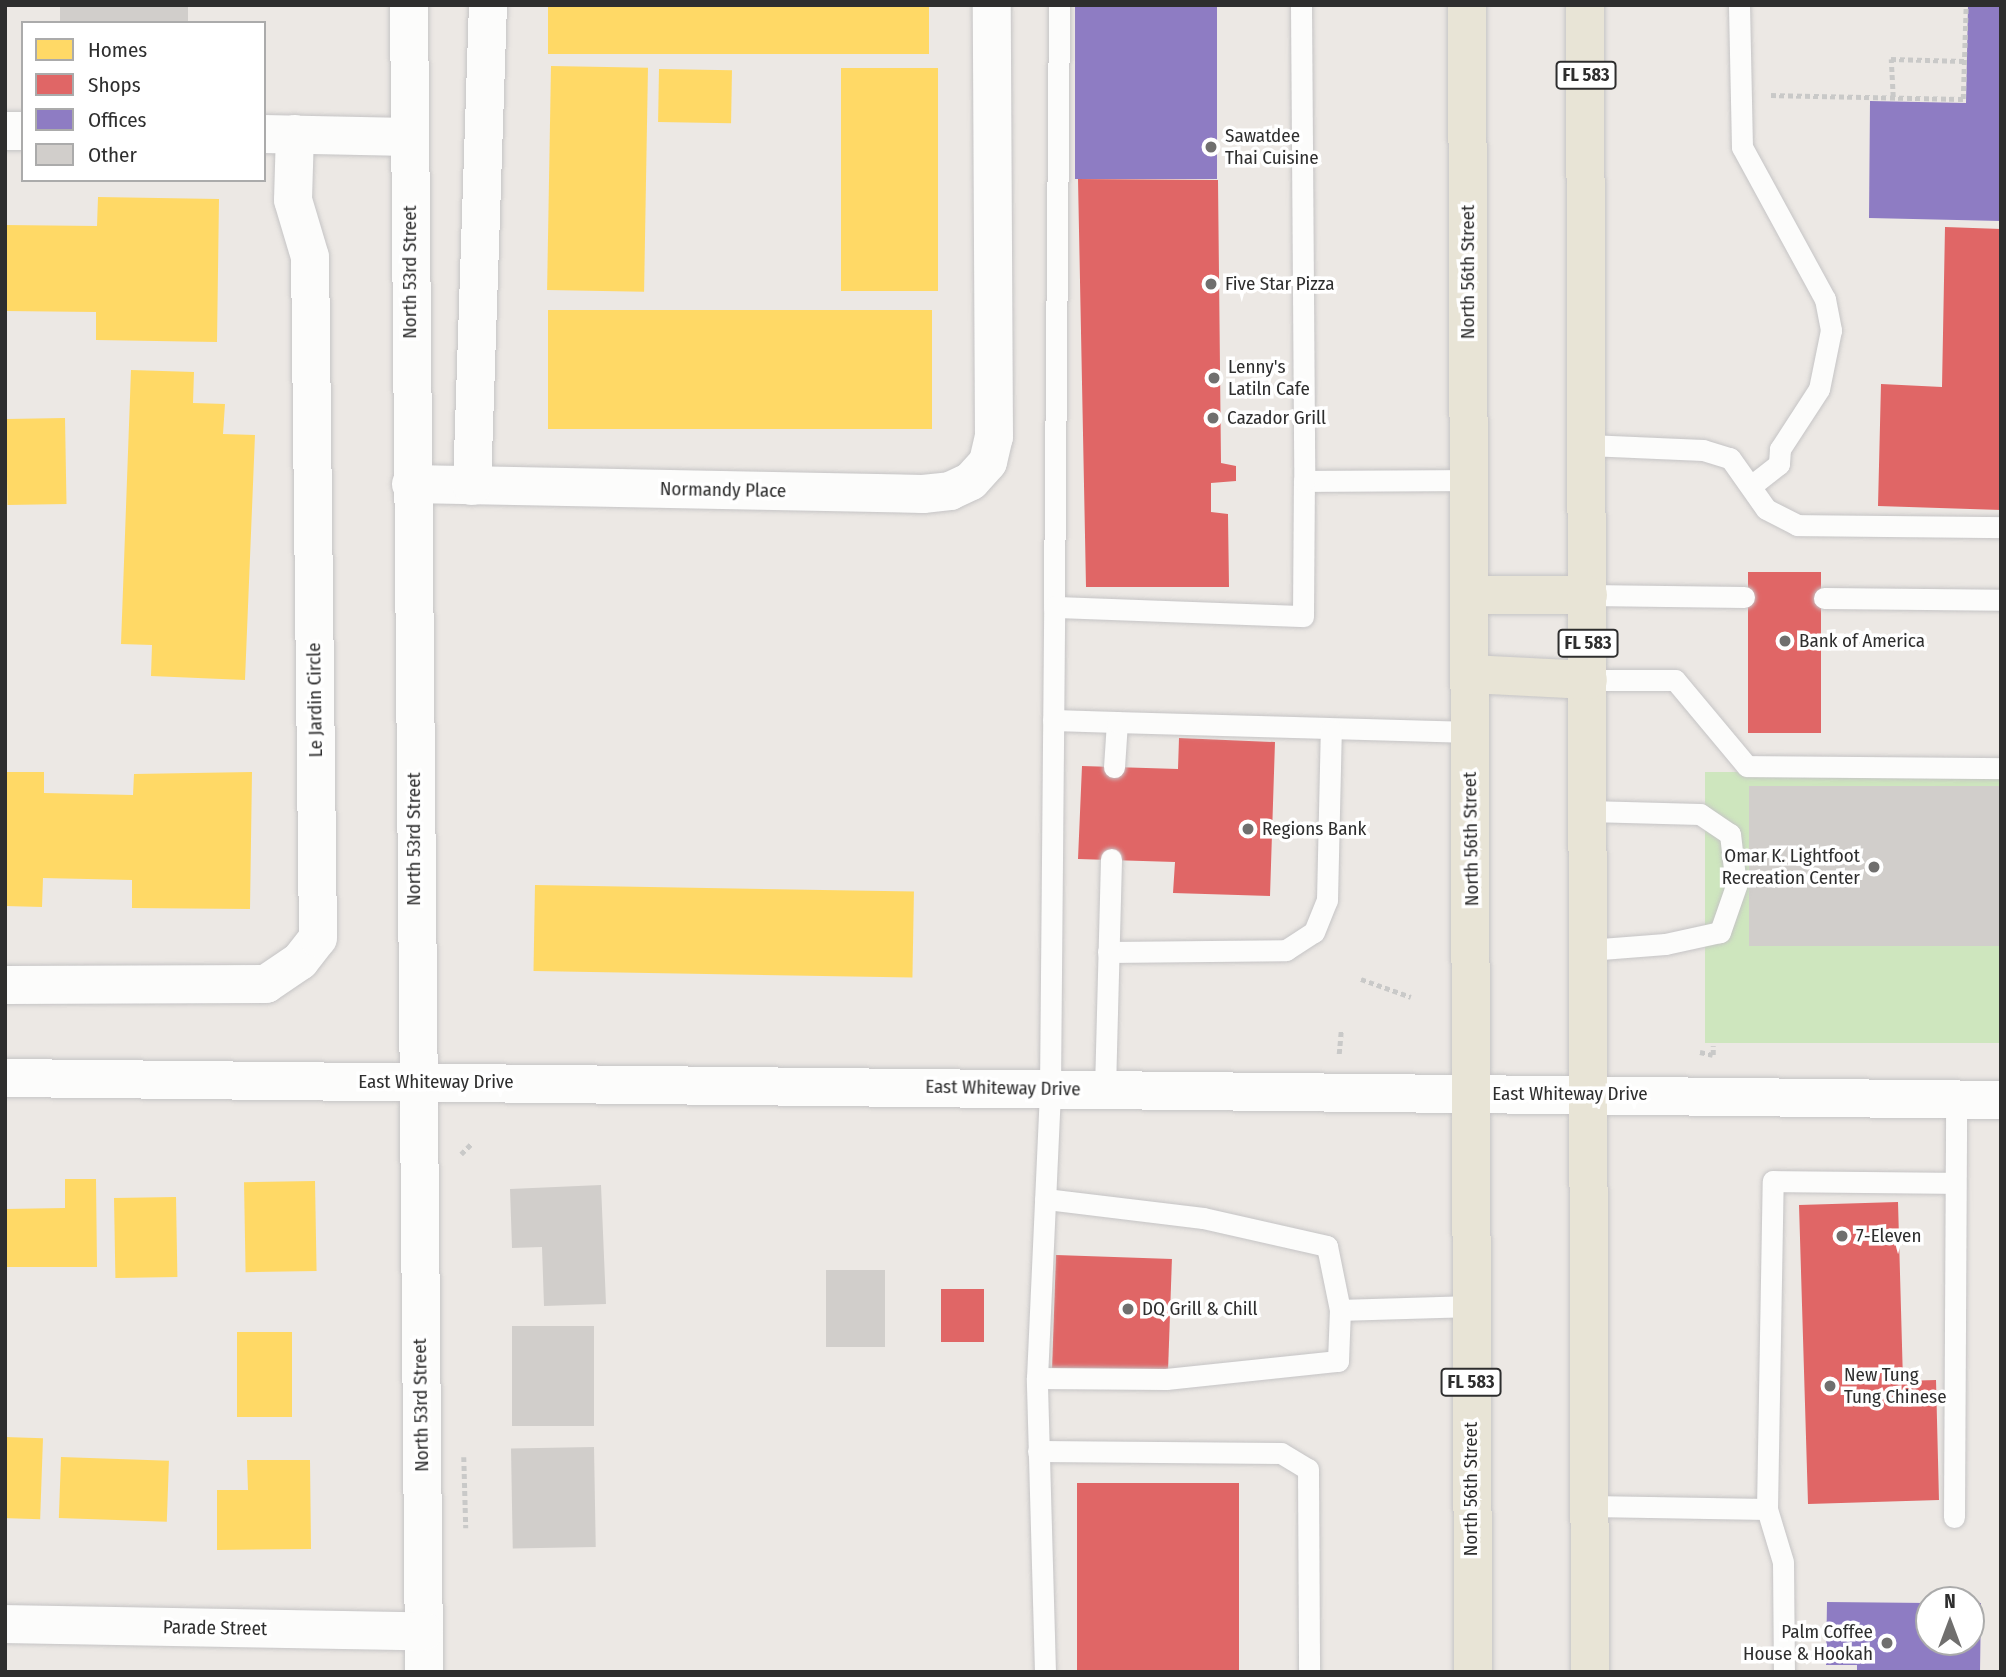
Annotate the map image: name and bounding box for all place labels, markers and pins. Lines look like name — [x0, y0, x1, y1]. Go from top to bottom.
place label: Sawatdee Thai Cuisine — [1225, 125, 1319, 169]
marker: Sawatdee Thai Cuisine — [1203, 139, 1219, 155]
place label: Five Star Pizza — [1225, 273, 1334, 295]
marker: Five Star Pizza — [1203, 276, 1219, 292]
place label: Lenny's Latiln Cafe — [1228, 356, 1310, 400]
marker: Lenny's Latiln Cafe — [1206, 370, 1222, 386]
place label: Cazador Grill — [1227, 407, 1326, 429]
marker: Cazador Grill — [1205, 410, 1221, 426]
place label: Bank of America — [1799, 630, 1925, 652]
marker: Bank of America — [1777, 633, 1793, 649]
place label: Regions Bank — [1262, 818, 1366, 840]
marker: Regions Bank — [1240, 821, 1256, 837]
place label: Omar K. Lightfoot Recreation Center — [1722, 845, 1860, 889]
marker: Omar K. Lightfoot Recreation Center — [1866, 859, 1882, 875]
place label: 7-Eleven — [1856, 1225, 1921, 1247]
marker: 7-Eleven — [1834, 1228, 1850, 1244]
place label: DQ Grill & Chill — [1142, 1298, 1258, 1320]
marker: DQ Grill & Chill — [1120, 1301, 1136, 1317]
place label: New Tung Tung Chinese — [1844, 1364, 1947, 1408]
marker: New Tung Tung Chinese — [1822, 1378, 1838, 1394]
place label: Palm Coffee House & Hookah — [1743, 1621, 1873, 1665]
marker: Palm Coffee House & Hookah — [1879, 1635, 1895, 1651]

